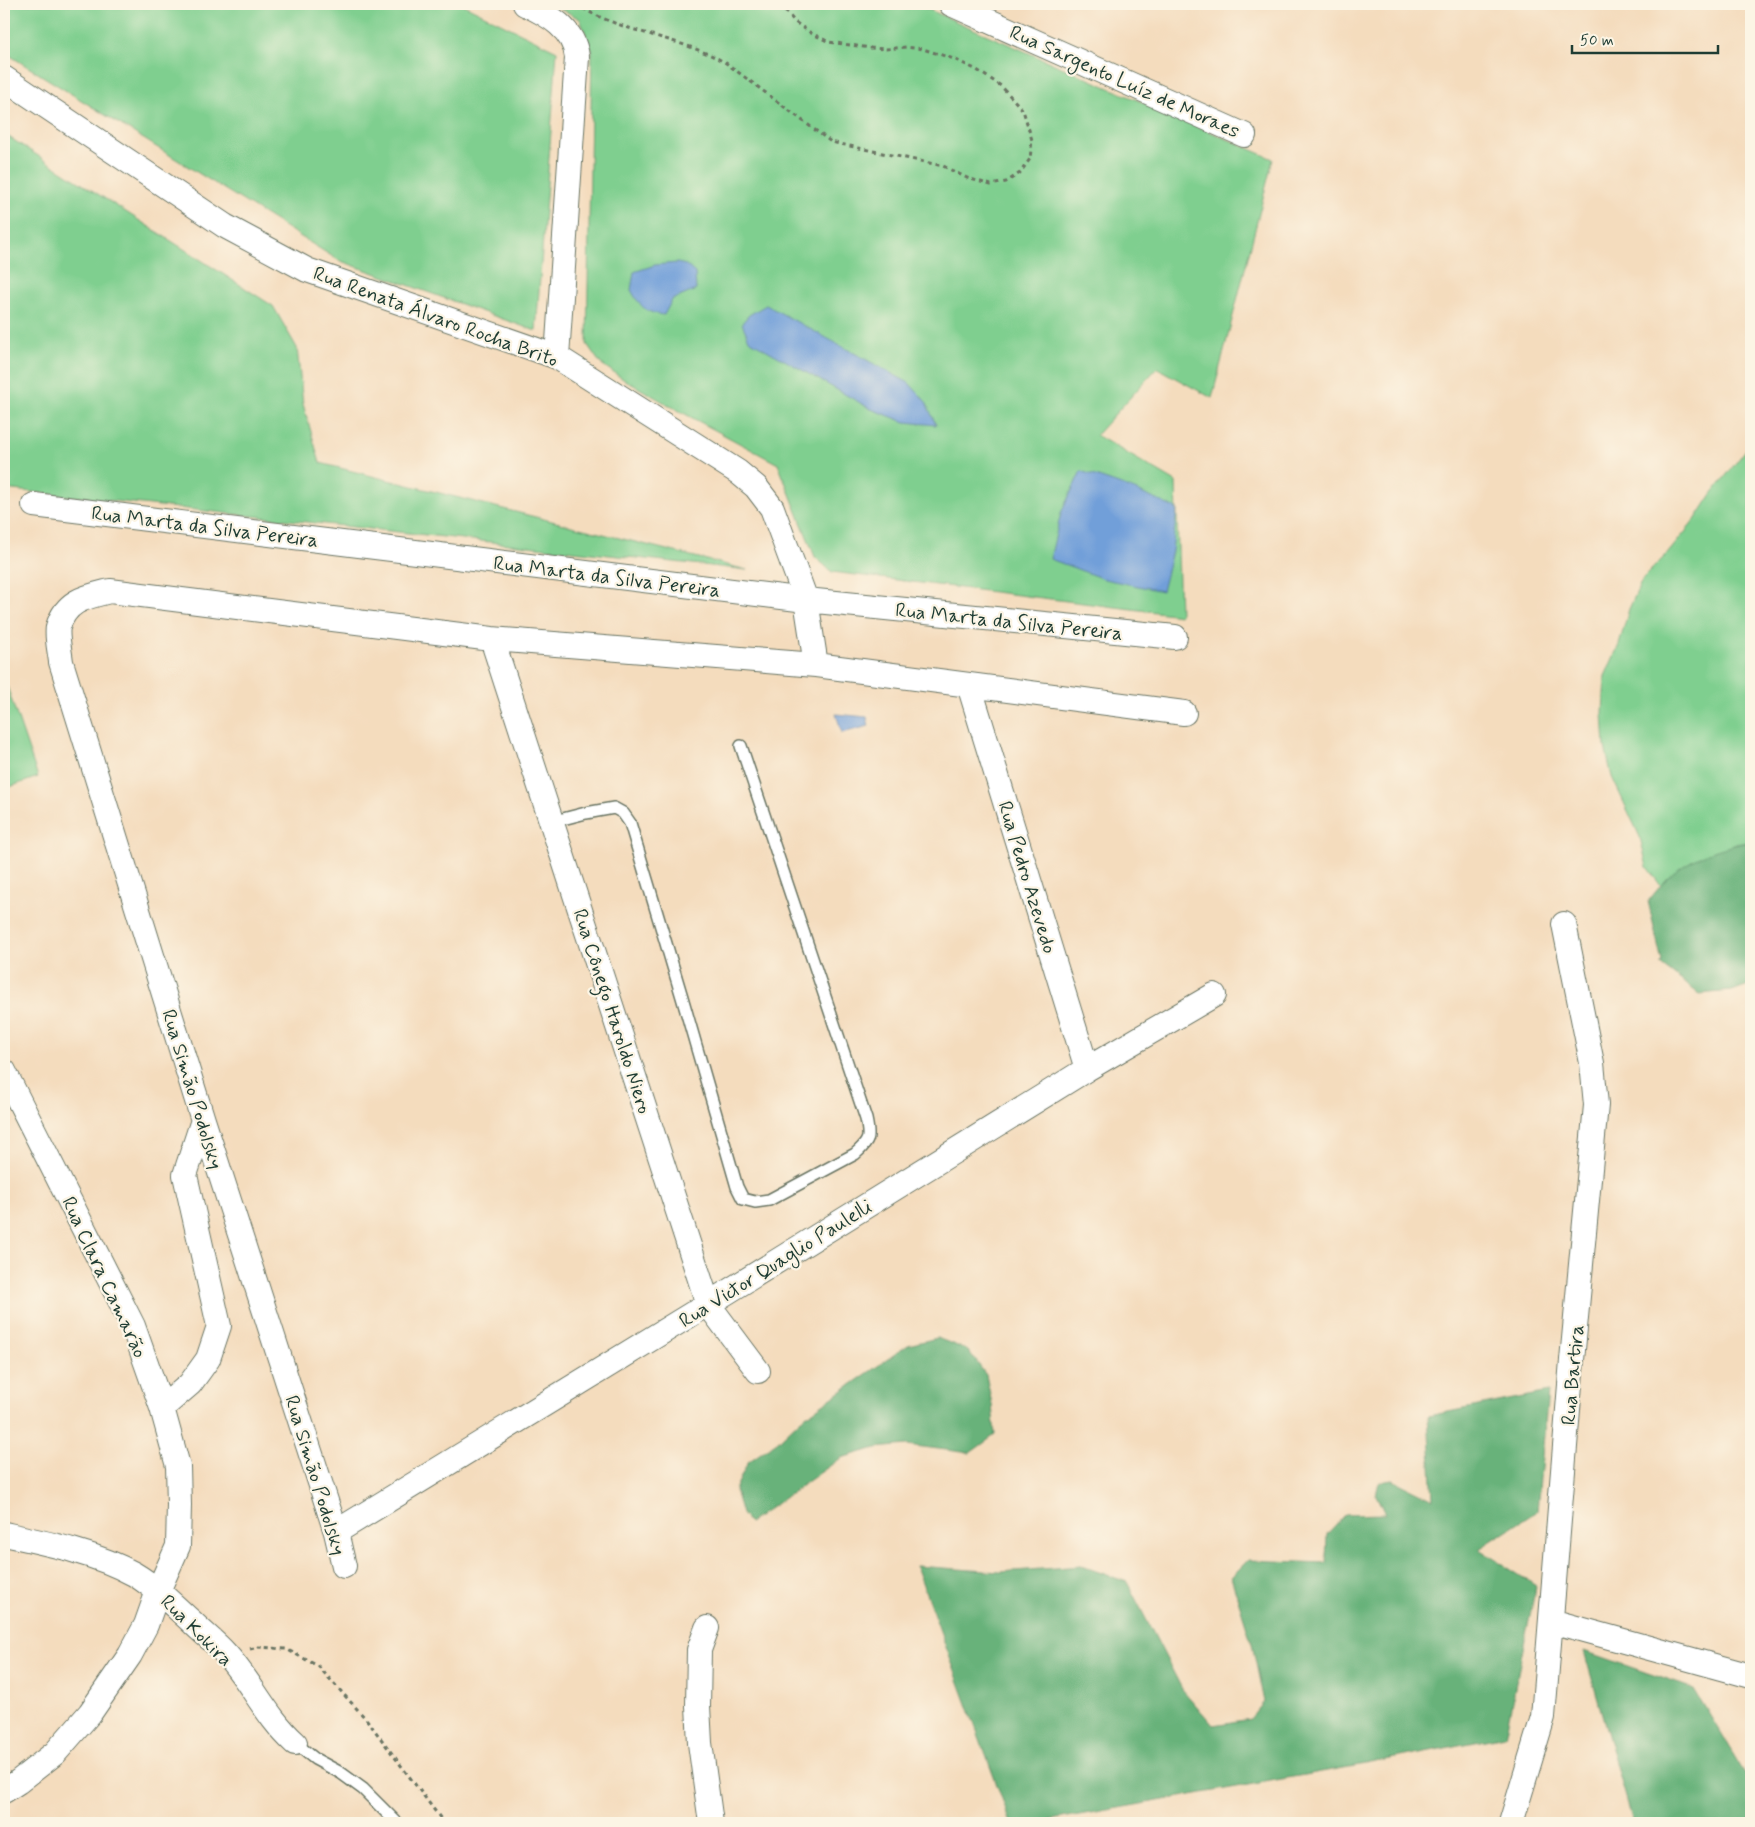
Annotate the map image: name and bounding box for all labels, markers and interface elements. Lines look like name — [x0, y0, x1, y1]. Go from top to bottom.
street label: Rua Sargento Luíz de Moraes — [1005, 19, 1244, 146]
scale bar — [1572, 22, 1719, 54]
text: 50 m — [1580, 31, 1614, 51]
street label: Rua Renata Álvaro Rocha Brito — [309, 261, 562, 374]
street label: Rua Marta da Silva Pereira — [90, 500, 320, 555]
street label: Rua Marta da Silva Pereira — [492, 550, 722, 605]
street label: Rua Marta da Silva Pereira — [894, 597, 1124, 648]
street label: Rua Pedro Azevedo — [991, 798, 1063, 957]
street label: Rua Cônego Haroldo Niero — [564, 906, 657, 1118]
street label: Rua Simão Podolsky — [154, 1006, 229, 1173]
street label: Rua Clara Camarão — [54, 1193, 153, 1363]
street label: Rua Victor Quaglio Paulelli — [674, 1194, 878, 1336]
street label: Rua Bartira — [1556, 1324, 1591, 1427]
street label: Rua Simão Podolsky — [277, 1392, 352, 1559]
street label: Rua Kokira — [154, 1589, 238, 1673]

